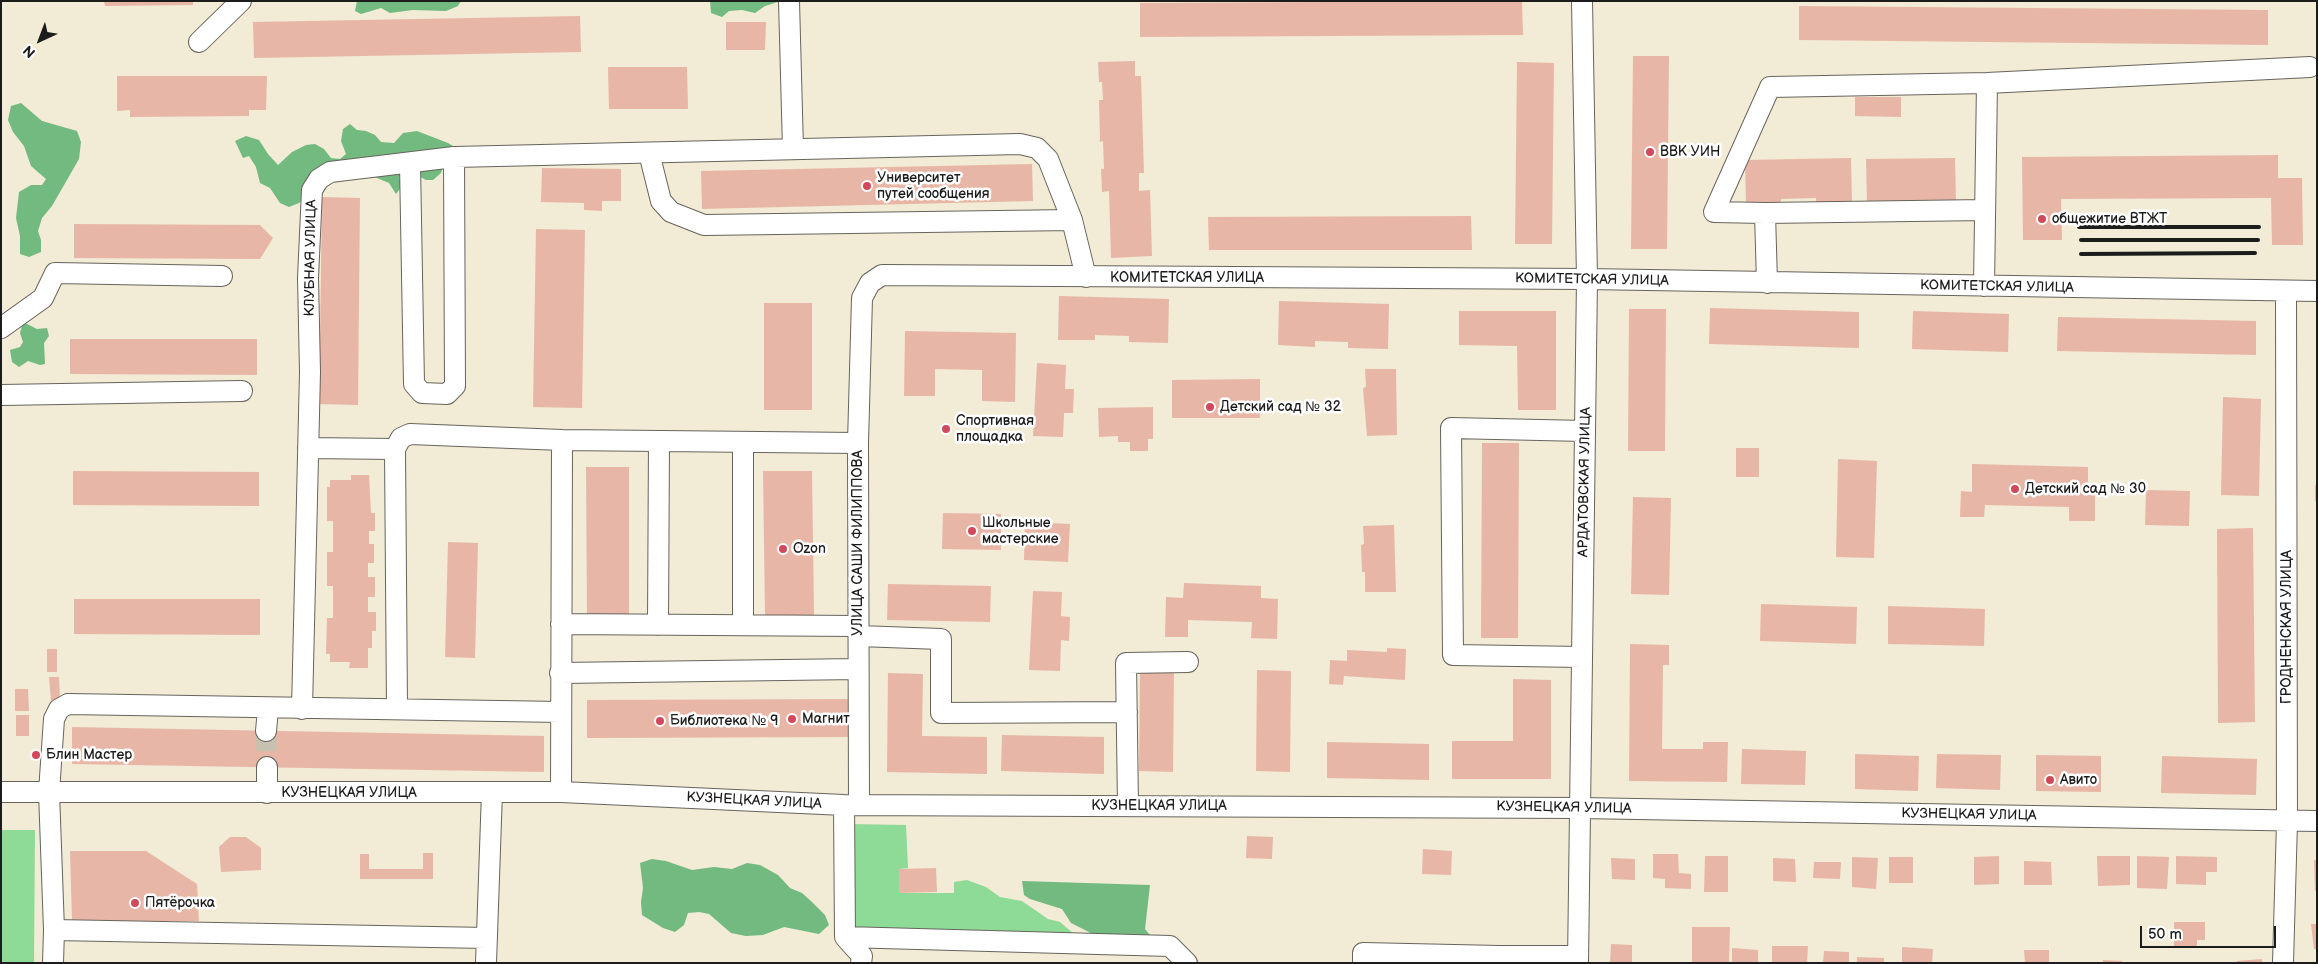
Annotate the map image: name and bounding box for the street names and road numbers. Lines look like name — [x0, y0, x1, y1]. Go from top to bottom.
street label: КЛУБНАЯ УЛИЦА — [302, 199, 320, 317]
street label: КОМИТЕТСКАЯ УЛИЦА — [1110, 270, 1264, 286]
street label: КОМИТЕТСКАЯ УЛИЦА — [1515, 270, 1669, 290]
street label: КОМИТЕТСКАЯ УЛИЦА — [1920, 277, 2074, 297]
street label: АРДАТОВСКАЯ УЛИЦА — [1575, 407, 1595, 557]
street label: УЛИЦА САШИ ФИЛИППОВА — [850, 450, 866, 636]
street label: ГРОДНЕНСКАЯ УЛИЦА — [2279, 550, 2295, 704]
street label: КУЗНЕЦКАЯ УЛИЦА — [281, 785, 417, 801]
street label: КУЗНЕЦКАЯ УЛИЦА — [686, 789, 822, 813]
street label: КУЗНЕЦКАЯ УЛИЦА — [1091, 798, 1227, 814]
street label: КУЗНЕЦКАЯ УЛИЦА — [1496, 798, 1632, 818]
street label: КУЗНЕЦКАЯ УЛИЦА — [1901, 805, 2037, 825]

